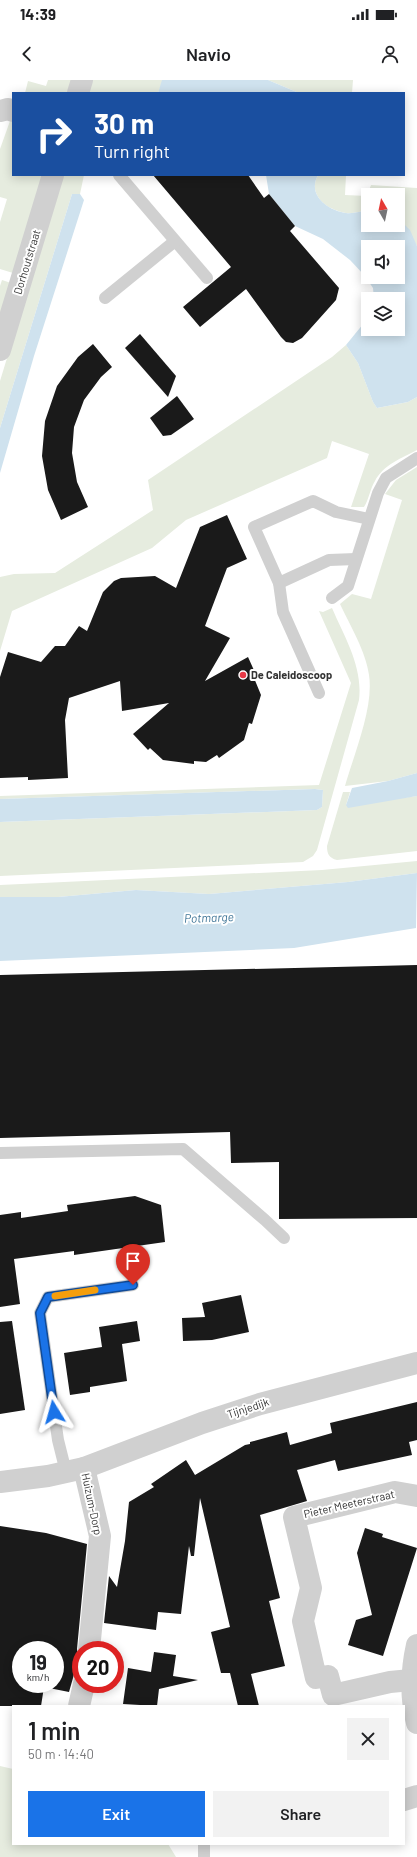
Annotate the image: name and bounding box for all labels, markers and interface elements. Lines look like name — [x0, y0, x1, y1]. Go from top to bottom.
text: 14:39 — [20, 5, 56, 23]
icon: back — [16, 43, 38, 65]
text: Navio — [186, 43, 231, 65]
icon: person — [379, 43, 401, 65]
text: 30 m — [94, 106, 154, 140]
icon: right — [28, 108, 80, 160]
text: Turn right — [94, 140, 170, 162]
north arrow — [361, 188, 405, 232]
map controls — [361, 188, 405, 336]
street label: Dorhoutstraat — [11, 228, 43, 296]
button: sound — [361, 240, 405, 284]
button: layers — [361, 292, 405, 336]
place label: De Caleidoscoop — [251, 668, 332, 681]
marker: De Caleidoscoop — [238, 670, 248, 680]
water label: Potmarge — [184, 909, 234, 925]
pin — [116, 1244, 150, 1285]
icon: arrive — [122, 1250, 144, 1272]
position arrow — [33, 1391, 75, 1433]
street label: Tijnjedijk — [225, 1395, 271, 1420]
street label: Huizum-Dorp — [80, 1472, 105, 1536]
street label: Pieter Meeterstraat — [302, 1487, 395, 1520]
speed limit sign: 20 — [72, 1641, 124, 1693]
text: 19 — [29, 1650, 47, 1674]
text: km/h — [27, 1671, 49, 1683]
text: 1 min — [28, 1716, 80, 1745]
button: close — [347, 1718, 389, 1760]
text: 50 m · 14:40 — [28, 1746, 94, 1762]
button: Exit — [28, 1791, 205, 1837]
button: Share — [213, 1791, 389, 1837]

